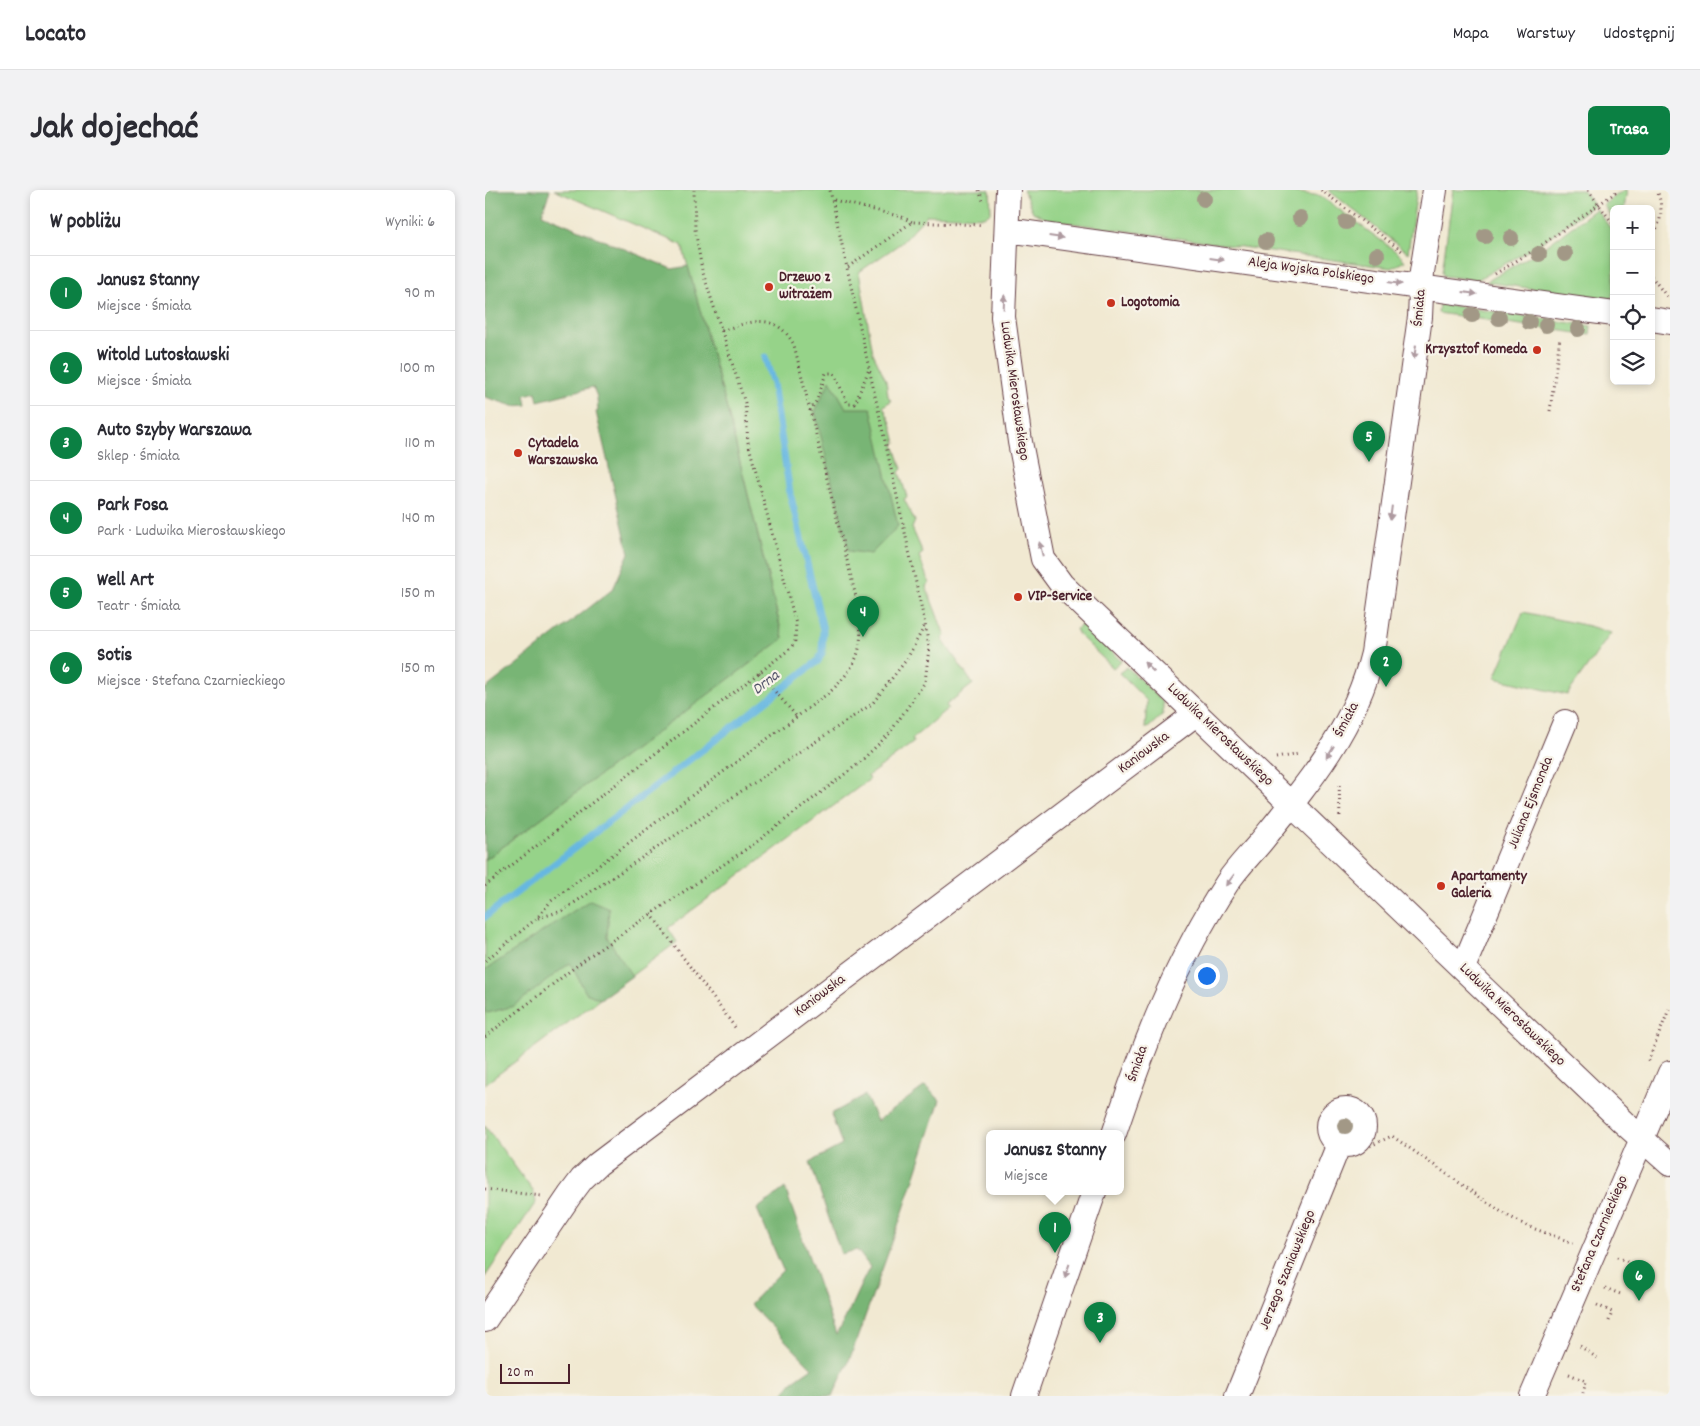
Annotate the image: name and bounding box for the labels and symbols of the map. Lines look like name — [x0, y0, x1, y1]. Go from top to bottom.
one-way arrow — [1048, 233, 1064, 241]
street label: Aleja Wojska Polskiego — [1247, 251, 1376, 291]
one-way arrow — [1209, 255, 1225, 263]
place label: Drzewo z witrażem — [779, 267, 832, 306]
one-way arrow — [1388, 279, 1404, 287]
marker: Drzewo z witrażem — [763, 281, 775, 293]
street label: Śmiała — [1407, 288, 1433, 327]
one-way arrow — [1462, 289, 1478, 297]
place label: Logotomia — [1121, 292, 1180, 314]
one-way arrow — [1000, 293, 1008, 309]
marker: Logotomia — [1105, 297, 1117, 309]
street label: Ludwika Mierosławskiego — [993, 320, 1035, 463]
place label: Krzysztof Komeda — [1425, 339, 1528, 361]
one-way arrow — [1410, 344, 1418, 360]
marker: Krzysztof Komeda — [1531, 344, 1543, 356]
pin: 5 — [1353, 421, 1385, 462]
place label: Cytadela Warszawska — [528, 433, 598, 472]
marker: Cytadela Warszawska — [512, 447, 524, 459]
one-way arrow — [1387, 505, 1395, 521]
one-way arrow — [1036, 541, 1044, 556]
place label: VIP-Service — [1028, 586, 1093, 608]
marker: VIP-Service — [1012, 591, 1024, 603]
pin: 4 — [847, 596, 879, 637]
pin: 2 — [1370, 646, 1402, 687]
one-way arrow — [1143, 661, 1155, 673]
water label: Drna — [747, 664, 786, 701]
street label: Ludwika Mierosławskiego — [1162, 678, 1279, 792]
street label: Śmiała — [1329, 698, 1366, 742]
street label: Kaniowska — [1114, 726, 1175, 780]
one-way arrow — [1325, 745, 1334, 759]
street label: Juliana Ejsmonda — [1502, 753, 1560, 852]
place label: Apartamenty Galeria — [1451, 866, 1528, 905]
one-way arrow — [1225, 873, 1235, 887]
marker: Apartamenty Galeria — [1435, 880, 1447, 892]
street label: Ludwika Mierosławskiego — [1454, 958, 1571, 1072]
your location — [1194, 963, 1220, 989]
street label: Kaniowska — [790, 969, 851, 1023]
street label: Śmiała — [1122, 1042, 1155, 1085]
street label: Stefana Czarnieckiego — [1565, 1172, 1635, 1296]
street label: Jerzego Szaniawskiego — [1254, 1207, 1322, 1333]
pin: 1 — [1039, 1212, 1071, 1253]
pin: 6 — [1623, 1260, 1655, 1301]
one-way arrow — [1063, 1264, 1071, 1279]
pin: 3 — [1084, 1302, 1116, 1343]
scale bar — [500, 1361, 570, 1384]

